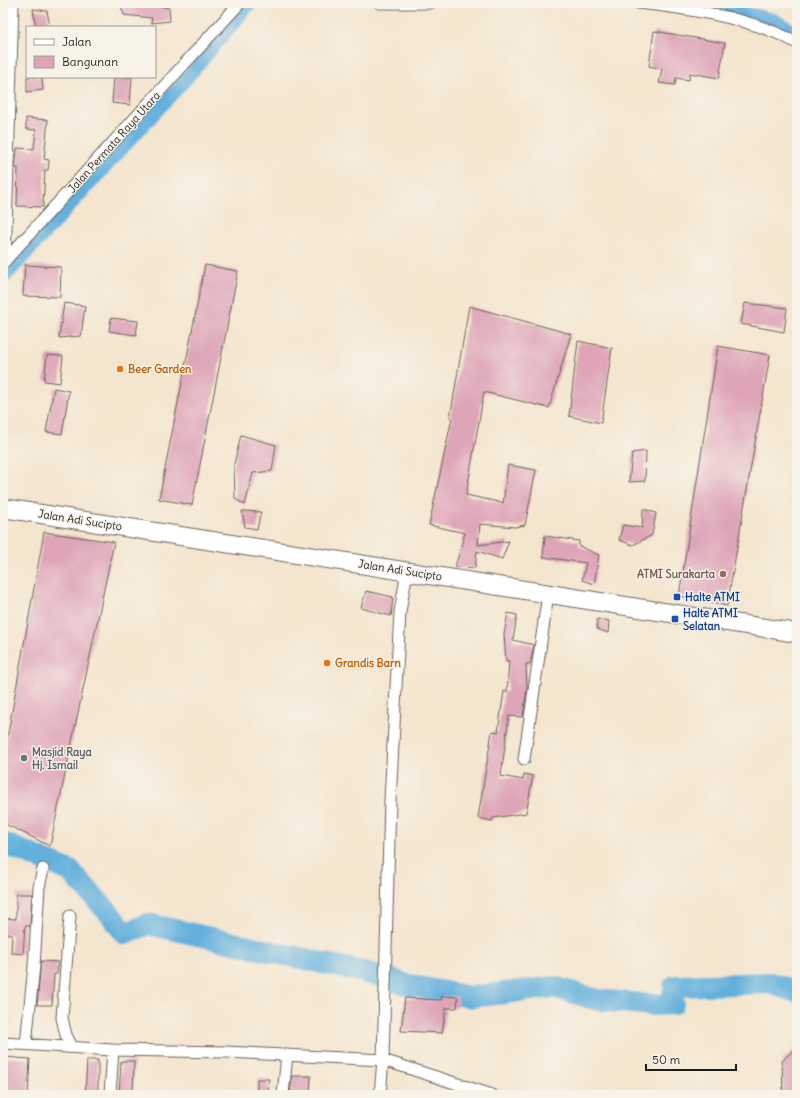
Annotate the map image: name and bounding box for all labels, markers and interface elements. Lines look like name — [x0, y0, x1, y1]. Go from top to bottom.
legend — [26, 26, 156, 78]
text: Jalan — [62, 34, 91, 49]
text: Bangunan — [62, 54, 118, 69]
street label: Jalan Permata Raya Utara — [65, 89, 163, 195]
place label: Beer Garden — [128, 362, 192, 376]
marker: Beer Garden — [115, 364, 125, 374]
street label: Jalan Adi Sucipto — [37, 506, 123, 534]
street label: Jalan Adi Sucipto — [357, 556, 443, 584]
place label: ATMI Surakarta — [637, 567, 716, 581]
marker: ATMI Surakarta — [718, 569, 728, 579]
place label: Halte ATMI — [685, 590, 740, 604]
marker: Halte ATMI — [672, 592, 682, 602]
place label: Halte ATMI Selatan — [683, 606, 738, 633]
marker: Halte ATMI Selatan — [670, 614, 680, 624]
place label: Grandis Barn — [335, 656, 401, 670]
marker: Grandis Barn — [322, 658, 332, 668]
place label: Masjid Raya Hj. Ismail — [32, 745, 93, 772]
marker: Masjid Raya Hj. Ismail — [19, 753, 29, 763]
scale bar — [646, 1046, 736, 1072]
text: 50 m — [652, 1052, 681, 1067]

